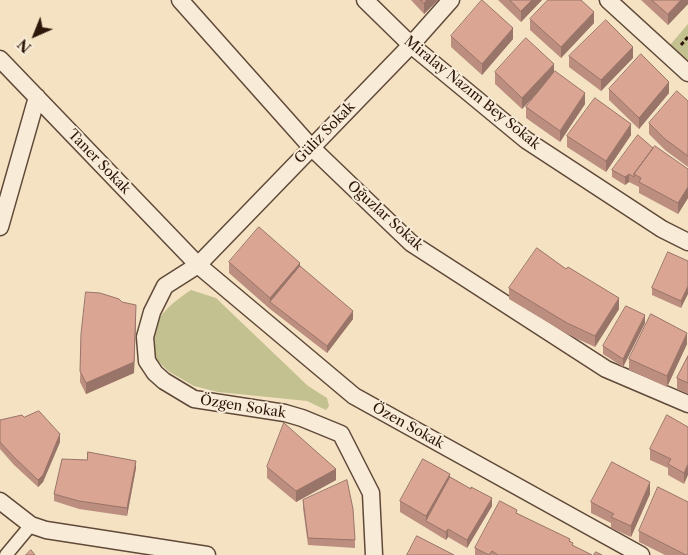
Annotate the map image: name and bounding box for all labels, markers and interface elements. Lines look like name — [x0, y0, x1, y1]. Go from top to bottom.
north arrow — [10, 10, 60, 60]
street label: Miralay Nazım Bey Sokak — [401, 33, 543, 153]
text: N — [14, 35, 35, 56]
street label: Güliz Sokak — [291, 99, 359, 167]
street label: Taner Sokak — [64, 126, 134, 198]
street label: Oğuzlar Sokak — [344, 178, 426, 254]
street label: Özgen Sokak — [199, 392, 287, 422]
street label: Özen Sokak — [369, 399, 447, 453]

